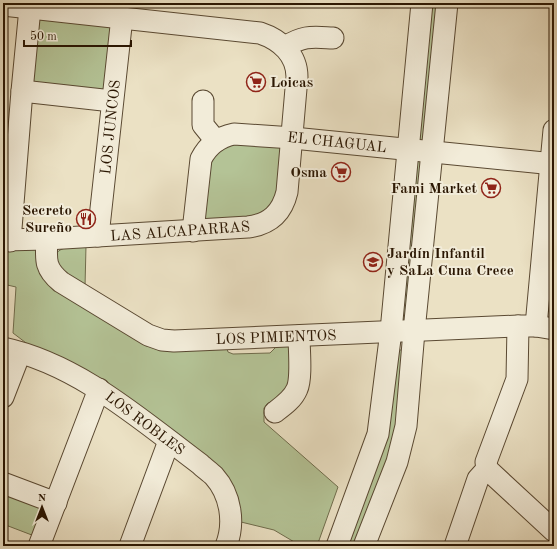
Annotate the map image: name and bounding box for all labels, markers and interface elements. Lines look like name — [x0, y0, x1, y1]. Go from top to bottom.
scale bar — [24, 22, 131, 48]
text: 50 m — [30, 30, 57, 43]
supermarket icon: Loicas — [245, 71, 267, 93]
place label: Loicas — [270, 76, 313, 91]
street label: LOS JUNCOS — [99, 79, 124, 175]
street label: EL CHAGUAL — [286, 131, 387, 156]
supermarket icon: Osma — [330, 161, 352, 183]
place label: Osma — [290, 166, 327, 181]
supermarket icon: Fami Market — [480, 177, 502, 199]
place label: Fami Market — [391, 182, 478, 197]
place label: Secreto Sureño — [22, 204, 72, 236]
restaurant icon: Secreto Sureño — [75, 208, 97, 230]
street label: LAS ALCAPARRAS — [110, 220, 250, 245]
place label: Jardín Infantil y SaLa Cuna Crece — [387, 247, 514, 279]
school or university icon: Jardín Infantil y SaLa Cuna Crece — [362, 251, 384, 273]
street label: LOS PIMIENTOS — [215, 329, 337, 348]
street label: LOS ROBLES — [102, 390, 187, 459]
north arrow — [22, 487, 62, 527]
text: N — [38, 493, 47, 504]

